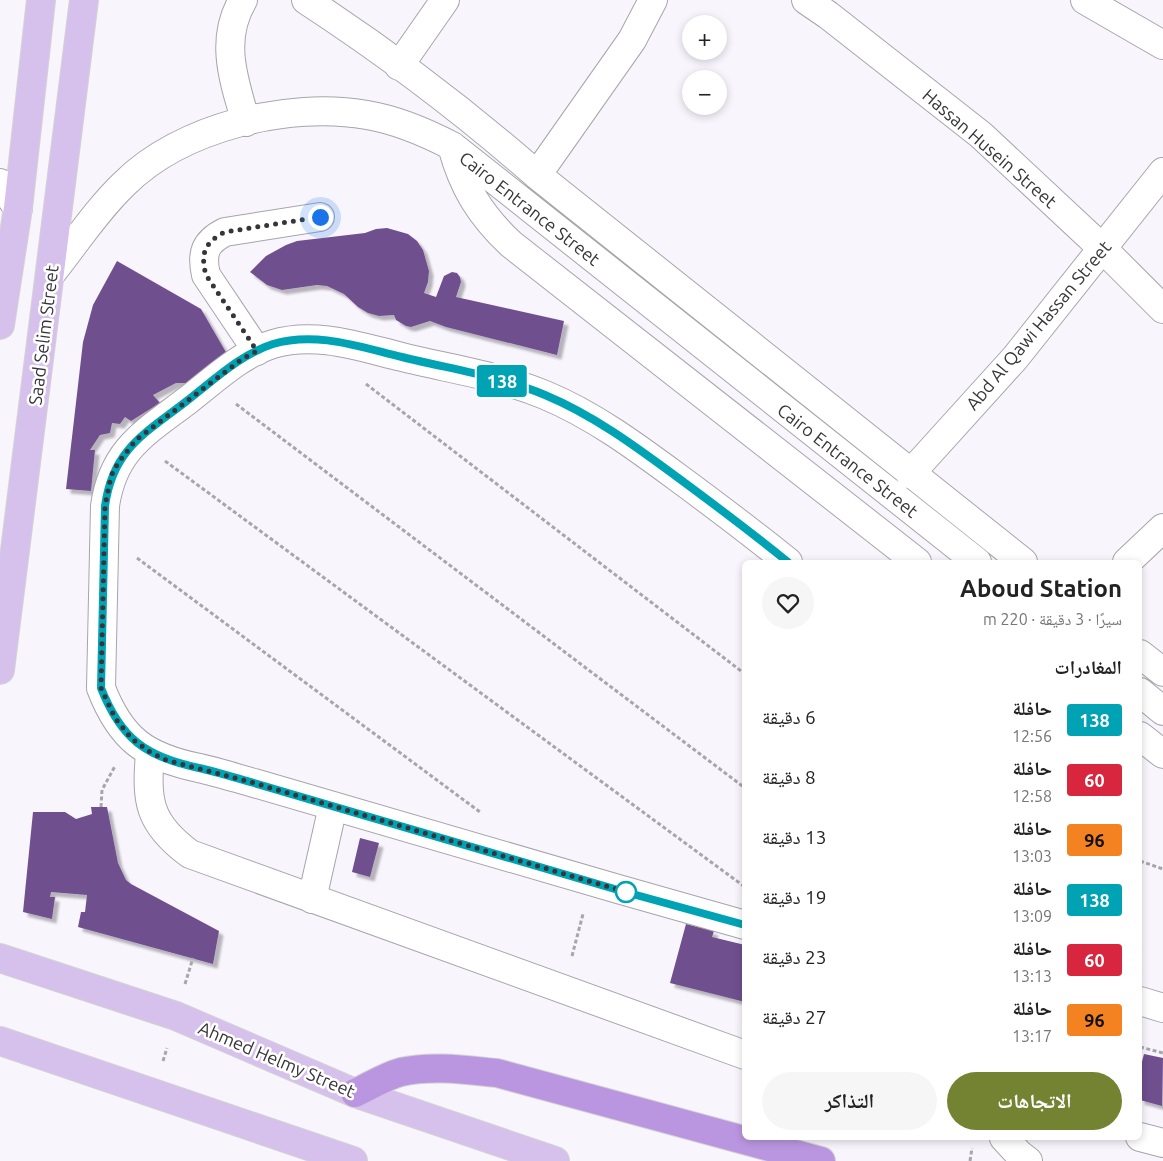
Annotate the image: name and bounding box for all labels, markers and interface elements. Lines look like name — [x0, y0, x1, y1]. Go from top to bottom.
map controls — [682, 15, 727, 115]
button: + — [682, 15, 727, 60]
button: − — [682, 70, 727, 115]
street label: Hassan Husein Street — [919, 84, 1061, 212]
street label: Cairo Entrance Street — [456, 147, 604, 269]
your location — [308, 205, 333, 230]
street label: Abd Al Qawi Hassan Street — [961, 236, 1115, 414]
street label: Saad Selim Street — [24, 264, 62, 406]
line badge: 138 — [473, 365, 531, 397]
text: 138 — [487, 371, 517, 391]
street label: Cairo Entrance Street — [774, 399, 922, 521]
text: Aboud Station — [960, 575, 1122, 602]
button: heart — [762, 577, 814, 629]
text: سيرًا · 3 دقيقة · 220 m — [983, 610, 1122, 628]
text: المغادرات — [1055, 656, 1122, 678]
text: حافلة — [1013, 697, 1052, 719]
text: 6 دقيقة — [762, 706, 816, 728]
text: 138 — [1079, 710, 1110, 730]
text: 12:56 — [1012, 727, 1052, 745]
text: حافلة — [1013, 757, 1052, 779]
text: 8 دقيقة — [762, 766, 816, 788]
text: 60 — [1084, 770, 1105, 790]
text: 12:58 — [1012, 787, 1052, 805]
text: حافلة — [1013, 817, 1052, 839]
text: 13 دقيقة — [762, 826, 826, 848]
text: 96 — [1084, 830, 1105, 850]
text: 13:03 — [1012, 847, 1052, 865]
text: حافلة — [1013, 877, 1052, 899]
unlabelled marker — [615, 881, 637, 903]
text: 19 دقيقة — [762, 886, 826, 908]
text: 138 — [1079, 890, 1110, 910]
text: 13:09 — [1012, 907, 1052, 925]
text: حافلة — [1013, 937, 1052, 959]
text: 23 دقيقة — [762, 946, 826, 968]
text: 60 — [1084, 950, 1105, 970]
text: 13:13 — [1012, 967, 1052, 985]
text: حافلة — [1013, 997, 1052, 1019]
text: 27 دقيقة — [762, 1006, 826, 1028]
text: 96 — [1084, 1010, 1105, 1030]
street label: Ahmed Helmy Street — [196, 1017, 358, 1101]
text: 13:17 — [1012, 1027, 1052, 1045]
button: التذاكر — [762, 1072, 937, 1130]
button: الاتجاهات — [947, 1072, 1122, 1130]

